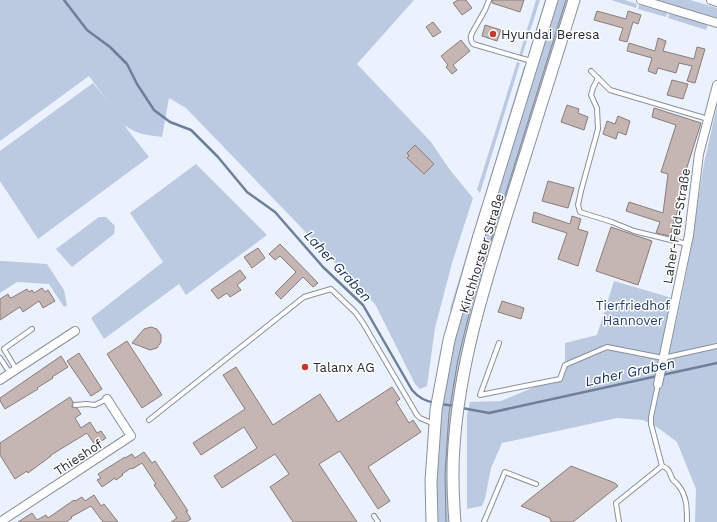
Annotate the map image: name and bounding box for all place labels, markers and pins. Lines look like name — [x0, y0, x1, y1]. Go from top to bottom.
place label: Hyundai Beresa — [501, 27, 600, 42]
marker: Hyundai Beresa — [488, 29, 498, 39]
place label: Talanx AG — [313, 360, 375, 375]
marker: Talanx AG — [300, 362, 310, 372]

